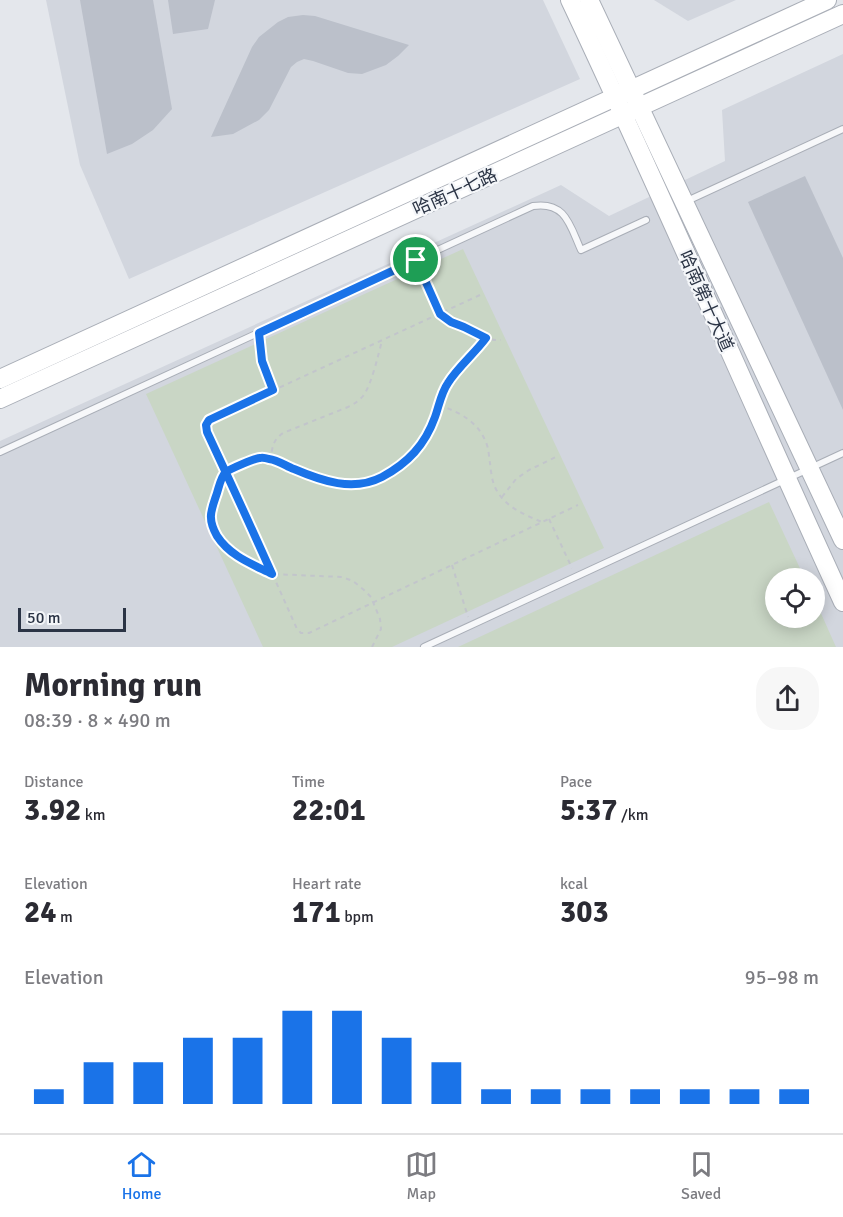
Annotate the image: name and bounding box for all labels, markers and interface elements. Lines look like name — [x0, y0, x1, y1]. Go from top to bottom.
street label: 哈南十七路 — [409, 164, 501, 220]
pin — [390, 234, 441, 285]
icon: arrive — [399, 243, 432, 276]
street label: 哈南第十大道 — [674, 247, 738, 355]
map controls — [765, 568, 825, 628]
button: locate — [765, 568, 825, 628]
scale bar — [18, 605, 126, 632]
text: 50 m — [27, 608, 61, 628]
text: Morning run — [24, 665, 202, 706]
button: share — [756, 667, 819, 730]
text: 08:39 · 8 × 490 m — [24, 708, 171, 733]
text: Distance — [24, 772, 84, 792]
text: Time — [292, 772, 325, 792]
text: Pace — [560, 772, 592, 792]
text: 3.92 — [24, 792, 81, 829]
text: 22:01 — [292, 792, 366, 829]
text: 5:37 — [560, 792, 617, 829]
text: km — [81, 805, 106, 825]
text: /km — [617, 805, 649, 825]
text: Elevation — [24, 874, 88, 894]
text: Heart rate — [292, 874, 361, 894]
text: kcal — [560, 874, 588, 894]
text: 24 — [24, 894, 56, 931]
text: 171 — [292, 894, 341, 931]
text: 303 — [560, 894, 609, 931]
text: m — [56, 907, 73, 927]
text: bpm — [341, 907, 374, 927]
text: Elevation — [24, 965, 104, 990]
text: 95–98 m — [745, 965, 819, 990]
tab: Home — [122, 1148, 162, 1204]
tab: Map — [405, 1148, 438, 1204]
tab: Saved — [681, 1148, 721, 1204]

